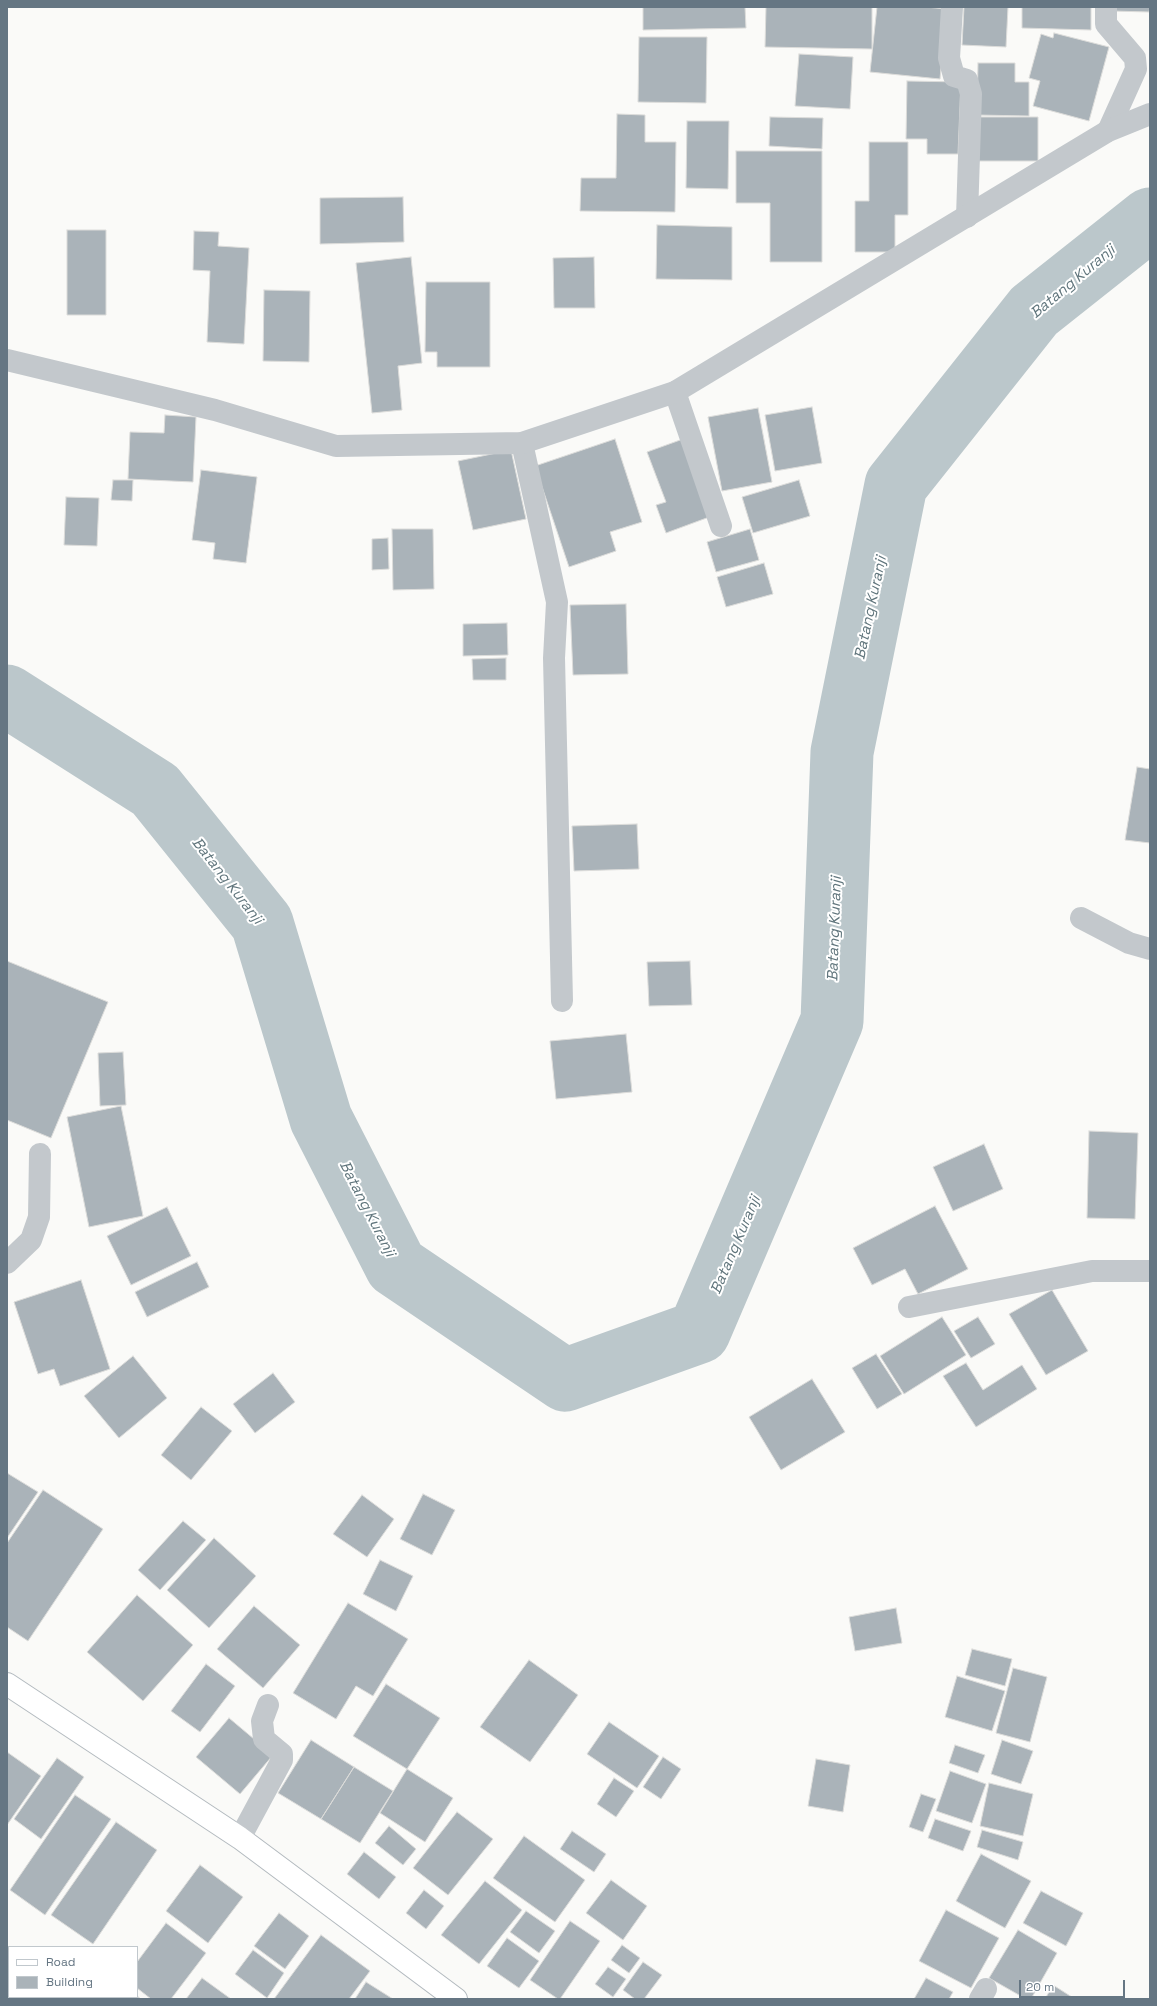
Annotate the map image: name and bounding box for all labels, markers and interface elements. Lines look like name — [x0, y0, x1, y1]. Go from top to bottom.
water label: Batang Kuranji — [1027, 241, 1119, 323]
water label: Batang Kuranji — [851, 555, 891, 661]
water label: Batang Kuranji — [188, 834, 266, 928]
water label: Batang Kuranji — [824, 876, 846, 982]
water label: Batang Kuranji — [335, 1158, 399, 1260]
water label: Batang Kuranji — [707, 1193, 765, 1297]
legend — [8, 1946, 138, 1998]
text: Road — [46, 1954, 75, 1970]
scale bar — [1021, 1972, 1127, 1998]
text: Building — [46, 1974, 93, 1990]
text: 20 m — [1026, 1979, 1054, 1995]

